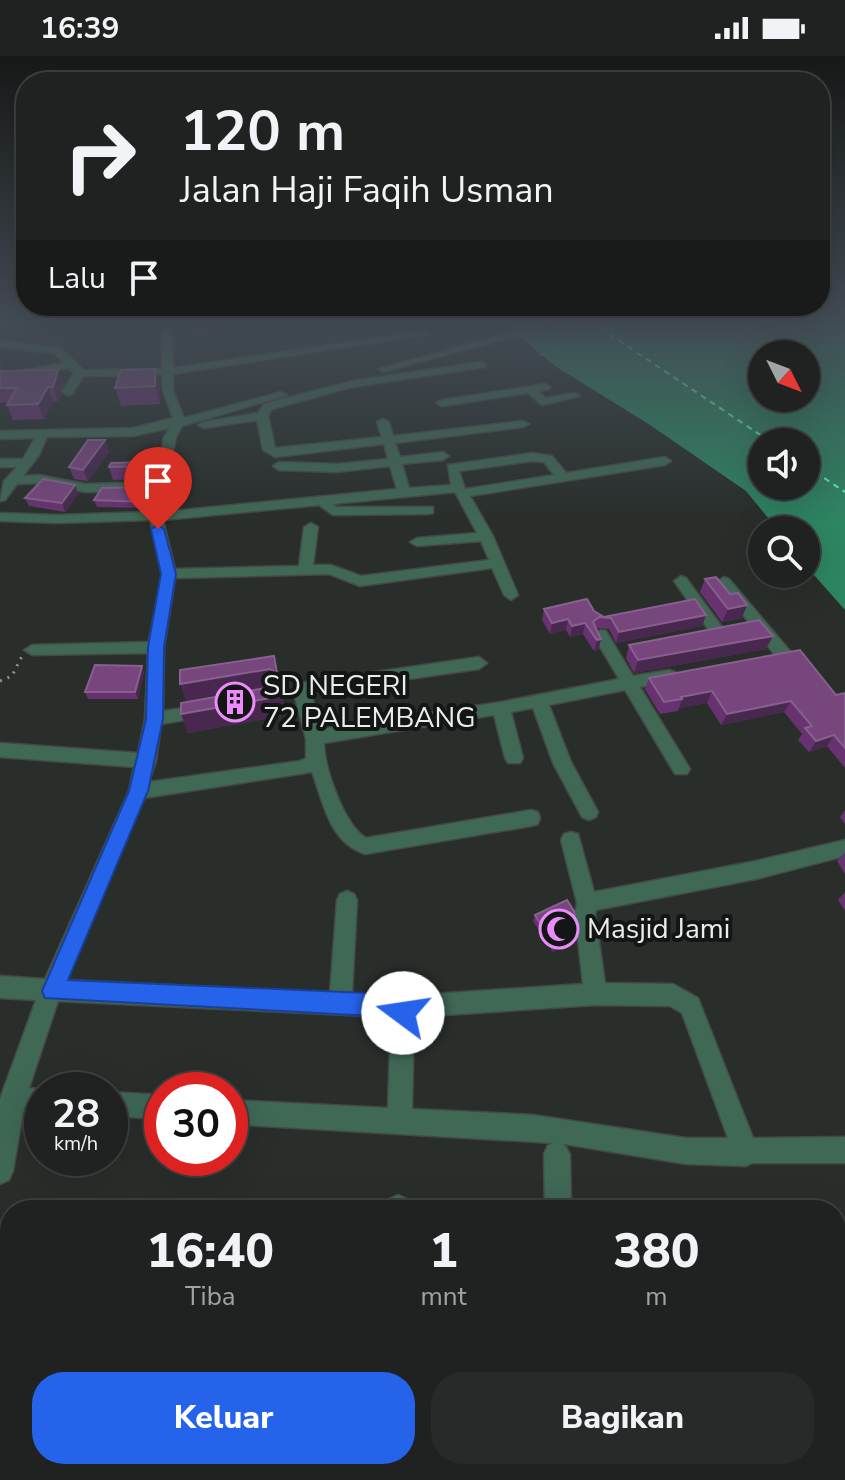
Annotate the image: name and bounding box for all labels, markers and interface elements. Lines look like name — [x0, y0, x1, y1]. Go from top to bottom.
text: 16:39 — [40, 8, 119, 49]
text: 120 m — [180, 93, 345, 170]
icon: right — [48, 104, 152, 208]
text: Jalan Haji Faqih Usman — [180, 166, 554, 215]
icon: arrive — [122, 256, 166, 300]
text: Lalu — [48, 258, 106, 299]
north arrow — [748, 340, 820, 412]
map controls — [748, 340, 820, 588]
button: sound — [748, 428, 820, 500]
pin — [124, 447, 192, 529]
icon: arrive — [136, 459, 180, 503]
button: search — [748, 516, 820, 588]
place label: SD NEGERI 72 PALEMBANG — [263, 667, 476, 737]
building icon: SD NEGERI 72 PALEMBANG — [214, 681, 256, 723]
mosque icon: Masjid Jami — [538, 908, 580, 950]
place label: Masjid Jami — [587, 910, 730, 948]
position arrow — [361, 971, 445, 1055]
speed limit sign: 30 — [144, 1072, 248, 1176]
text: 28 — [52, 1087, 100, 1141]
text: km/h — [54, 1130, 98, 1157]
text: 16:40 — [146, 1218, 274, 1284]
text: 1 — [429, 1218, 458, 1284]
text: 380 — [613, 1218, 700, 1284]
text: Tiba — [185, 1279, 236, 1314]
text: mnt — [421, 1279, 467, 1314]
text: m — [645, 1279, 667, 1314]
button: Keluar — [32, 1372, 415, 1464]
button: Bagikan — [431, 1372, 814, 1464]

